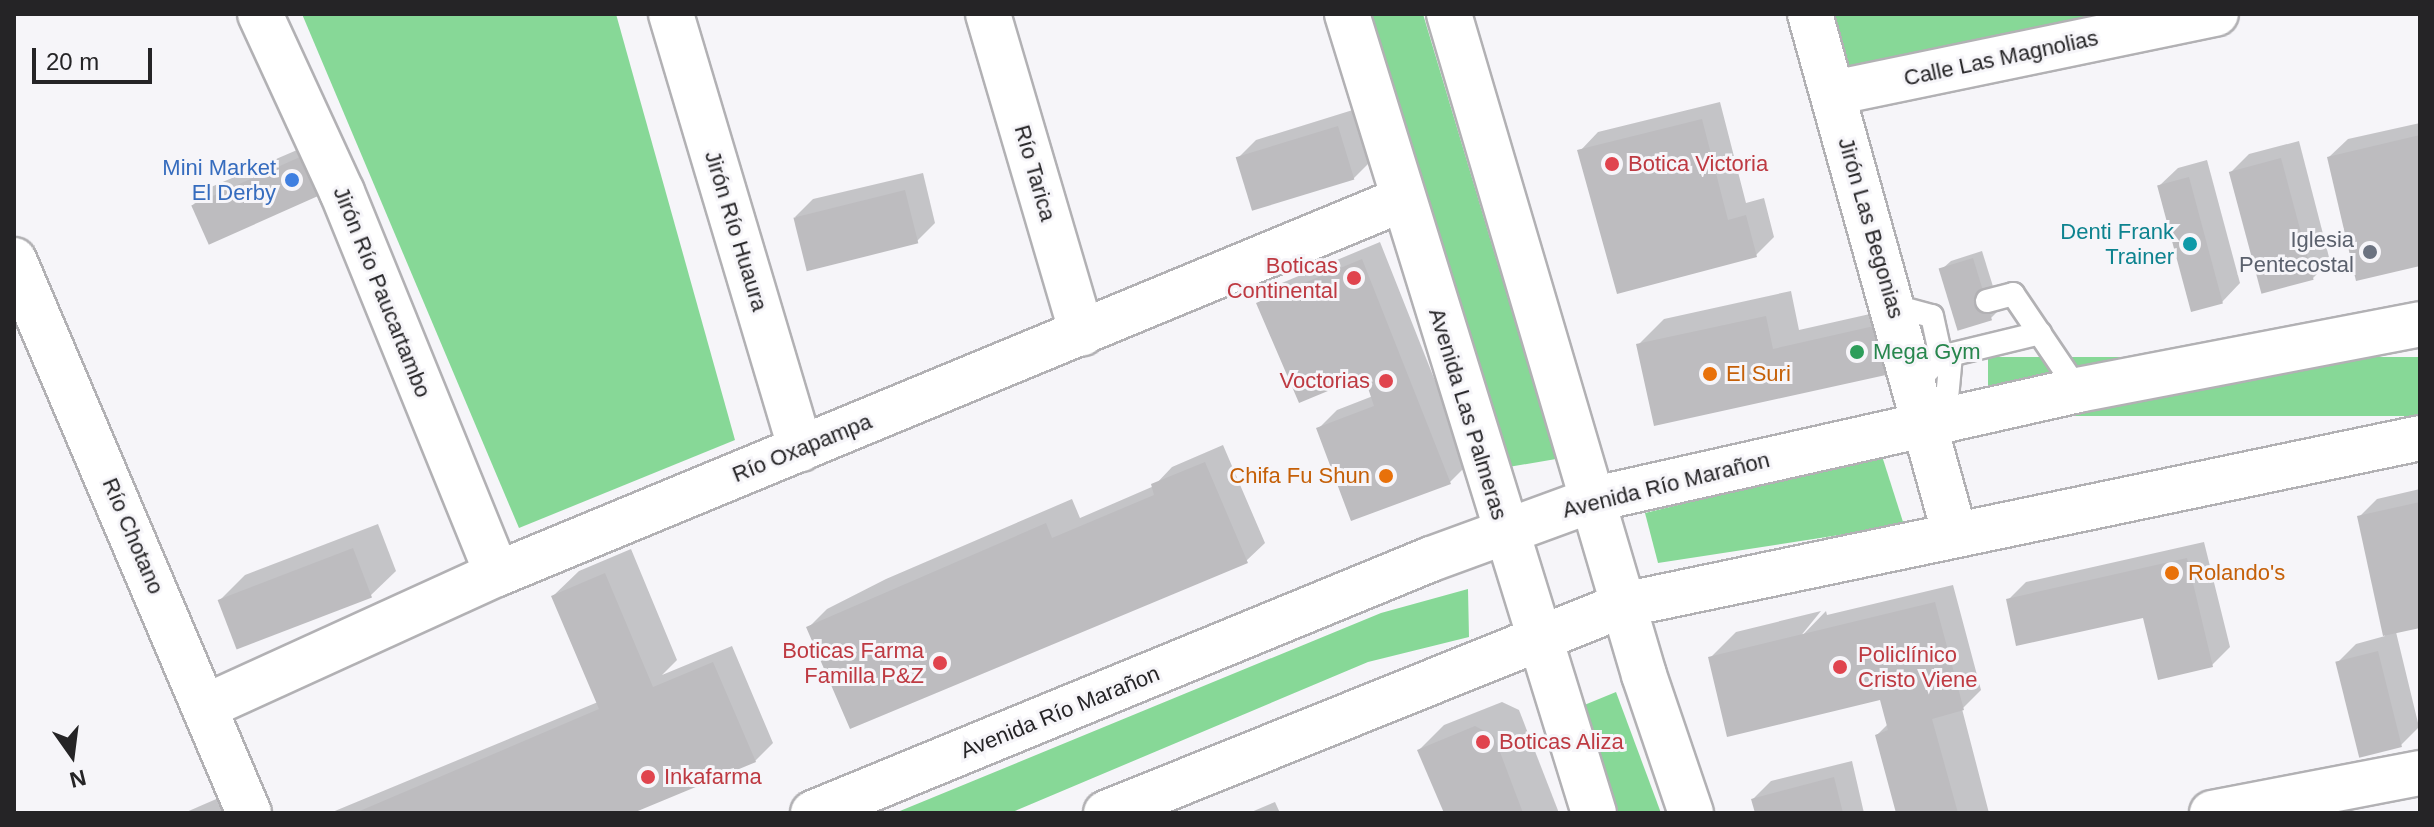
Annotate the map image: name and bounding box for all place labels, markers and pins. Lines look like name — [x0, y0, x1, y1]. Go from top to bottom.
place label: Botica Victoria — [1628, 151, 1768, 177]
place label: Mini Market El Derby — [162, 154, 276, 206]
marker: Botica Victoria — [1603, 155, 1621, 173]
marker: Mini Market El Derby — [283, 171, 301, 189]
place label: Denti Frank Trainer — [2060, 218, 2174, 270]
place label: Iglesia Pentecostal — [2239, 226, 2354, 278]
marker: Denti Frank Trainer — [2181, 235, 2199, 253]
marker: Iglesia Pentecostal — [2361, 243, 2379, 261]
place label: Boticas Continental — [1227, 252, 1338, 304]
marker: Boticas Continental — [1345, 269, 1363, 287]
place label: Mega Gym — [1873, 339, 1981, 365]
marker: Mega Gym — [1848, 343, 1866, 361]
place label: El Suri — [1726, 361, 1791, 387]
marker: El Suri — [1701, 365, 1719, 383]
place label: Voctorias — [1280, 368, 1370, 394]
marker: Voctorias — [1377, 372, 1395, 390]
place label: Chifa Fu Shun — [1229, 463, 1370, 489]
marker: Chifa Fu Shun — [1377, 467, 1395, 485]
place label: Rolando's — [2188, 560, 2285, 586]
marker: Rolando's — [2163, 564, 2181, 582]
place label: Boticas Farma Familla P&Z — [782, 637, 924, 688]
place label: Policlínico Cristo Viene — [1858, 641, 1977, 692]
marker: Boticas Farma Familla P&Z — [931, 654, 949, 672]
marker: Policlínico Cristo Viene — [1829, 656, 1851, 678]
place label: Boticas Aliza — [1499, 729, 1625, 755]
marker: Boticas Aliza — [1474, 733, 1492, 751]
place label: Inkafarma — [664, 764, 762, 790]
marker: Inkafarma — [639, 768, 657, 786]

